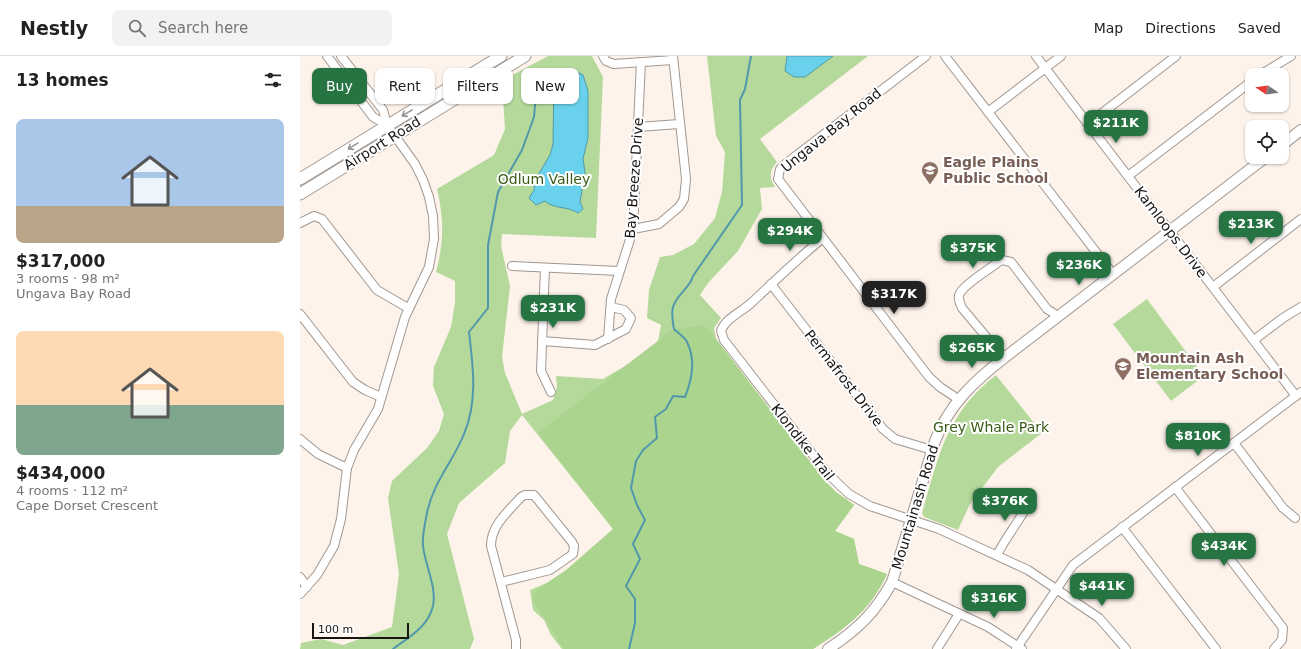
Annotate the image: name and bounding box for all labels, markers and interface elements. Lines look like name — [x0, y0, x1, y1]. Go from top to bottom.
search box — [112, 10, 392, 46]
text: Nestly — [20, 17, 88, 39]
icon: search — [126, 17, 148, 39]
text: Search here — [158, 19, 248, 37]
text: Map — [1094, 20, 1123, 36]
text: Directions — [1145, 20, 1216, 36]
text: Saved — [1238, 20, 1281, 36]
chip: Buy — [312, 68, 367, 104]
chip: Rent — [375, 68, 435, 104]
chip: Filters — [443, 68, 513, 104]
chip: New — [521, 68, 579, 104]
north arrow — [1245, 68, 1289, 112]
map controls — [1245, 68, 1289, 164]
icon: filters — [262, 69, 284, 91]
text: 13 homes — [16, 70, 109, 90]
street label: Ungava Bay Road — [778, 85, 884, 175]
one-way arrow — [401, 109, 413, 117]
pin: $211K — [1088, 110, 1144, 144]
street label: Airport Road — [341, 113, 423, 173]
text: $211K — [1093, 115, 1139, 130]
street label: Bay Breeze Drive — [622, 117, 646, 239]
button: locate — [1245, 120, 1289, 164]
one-way arrow — [347, 142, 359, 150]
icon: home — [114, 145, 186, 217]
place label: Eagle Plains Public School — [943, 154, 1048, 186]
school or university icon: Eagle Plains Public School — [920, 160, 940, 185]
park label: Odlum Valley — [498, 171, 590, 187]
street label: Kamloops Drive — [1131, 183, 1211, 281]
pin: $213K — [1223, 211, 1279, 245]
text: $213K — [1228, 216, 1274, 231]
pin: $294K — [762, 218, 818, 252]
text: $294K — [767, 223, 813, 238]
pin: $375K — [945, 235, 1001, 269]
text: $375K — [950, 240, 996, 255]
text: $317,000 — [16, 251, 105, 271]
pin: $236K — [1051, 252, 1107, 286]
text: $236K — [1056, 257, 1102, 272]
text: 3 rooms · 98 m² — [16, 271, 120, 286]
pin: $317K — [866, 281, 922, 315]
text: Ungava Bay Road — [16, 286, 131, 301]
text: $317K — [871, 286, 917, 301]
pin: $231K — [525, 295, 581, 329]
text: $231K — [530, 300, 576, 315]
street label: Permafrost Drive — [801, 327, 887, 429]
pin: $265K — [944, 335, 1000, 369]
text: $265K — [949, 340, 995, 355]
place label: Mountain Ash Elementary School — [1136, 350, 1283, 382]
school or university icon: Mountain Ash Elementary School — [1113, 356, 1133, 381]
icon: home — [114, 357, 186, 429]
street label: Klondike Trail — [768, 401, 838, 483]
park label: Grey Whale Park — [933, 419, 1050, 435]
pin: $810K — [1170, 423, 1226, 457]
text: $810K — [1175, 428, 1221, 443]
street label: Mountainash Road — [888, 443, 942, 571]
text: $434,000 — [16, 463, 105, 483]
text: 4 rooms · 112 m² — [16, 483, 128, 498]
pin: $376K — [977, 488, 1033, 522]
text: $376K — [982, 493, 1028, 508]
text: Cape Dorset Crescent — [16, 498, 158, 513]
pin: $434K — [1196, 533, 1252, 567]
text: $434K — [1201, 538, 1247, 553]
pin: $441K — [1074, 573, 1130, 607]
text: $441K — [1079, 578, 1125, 593]
pin: $316K — [966, 585, 1022, 619]
text: $316K — [971, 590, 1017, 605]
scale bar — [312, 621, 409, 640]
text: 100 m — [318, 623, 353, 636]

